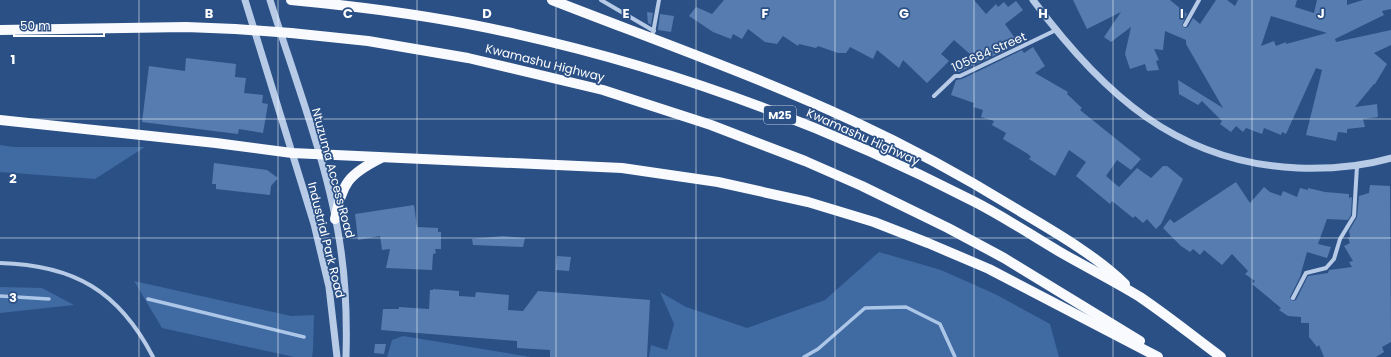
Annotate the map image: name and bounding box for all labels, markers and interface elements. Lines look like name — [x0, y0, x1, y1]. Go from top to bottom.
text: B — [205, 4, 214, 23]
text: C — [343, 4, 353, 23]
text: D — [482, 4, 492, 23]
text: E — [622, 4, 630, 23]
text: F — [761, 4, 769, 23]
text: G — [899, 4, 909, 23]
text: H — [1038, 4, 1048, 23]
text: I — [1180, 4, 1184, 23]
text: J — [1317, 4, 1325, 23]
scale bar — [14, 12, 104, 38]
text: 50 m — [20, 17, 51, 34]
street label: 105684 Street — [949, 28, 1029, 76]
street label: Kwamashu Highway — [484, 39, 607, 86]
text: 1 — [11, 50, 15, 69]
street label: Kwamashu Highway — [804, 104, 923, 169]
street label: Ntuzuma Access Road — [308, 106, 359, 240]
road number: M25 — [764, 106, 796, 124]
text: 2 — [9, 169, 17, 188]
street label: Industrial Park Road — [304, 180, 349, 300]
text: 3 — [9, 288, 17, 307]

